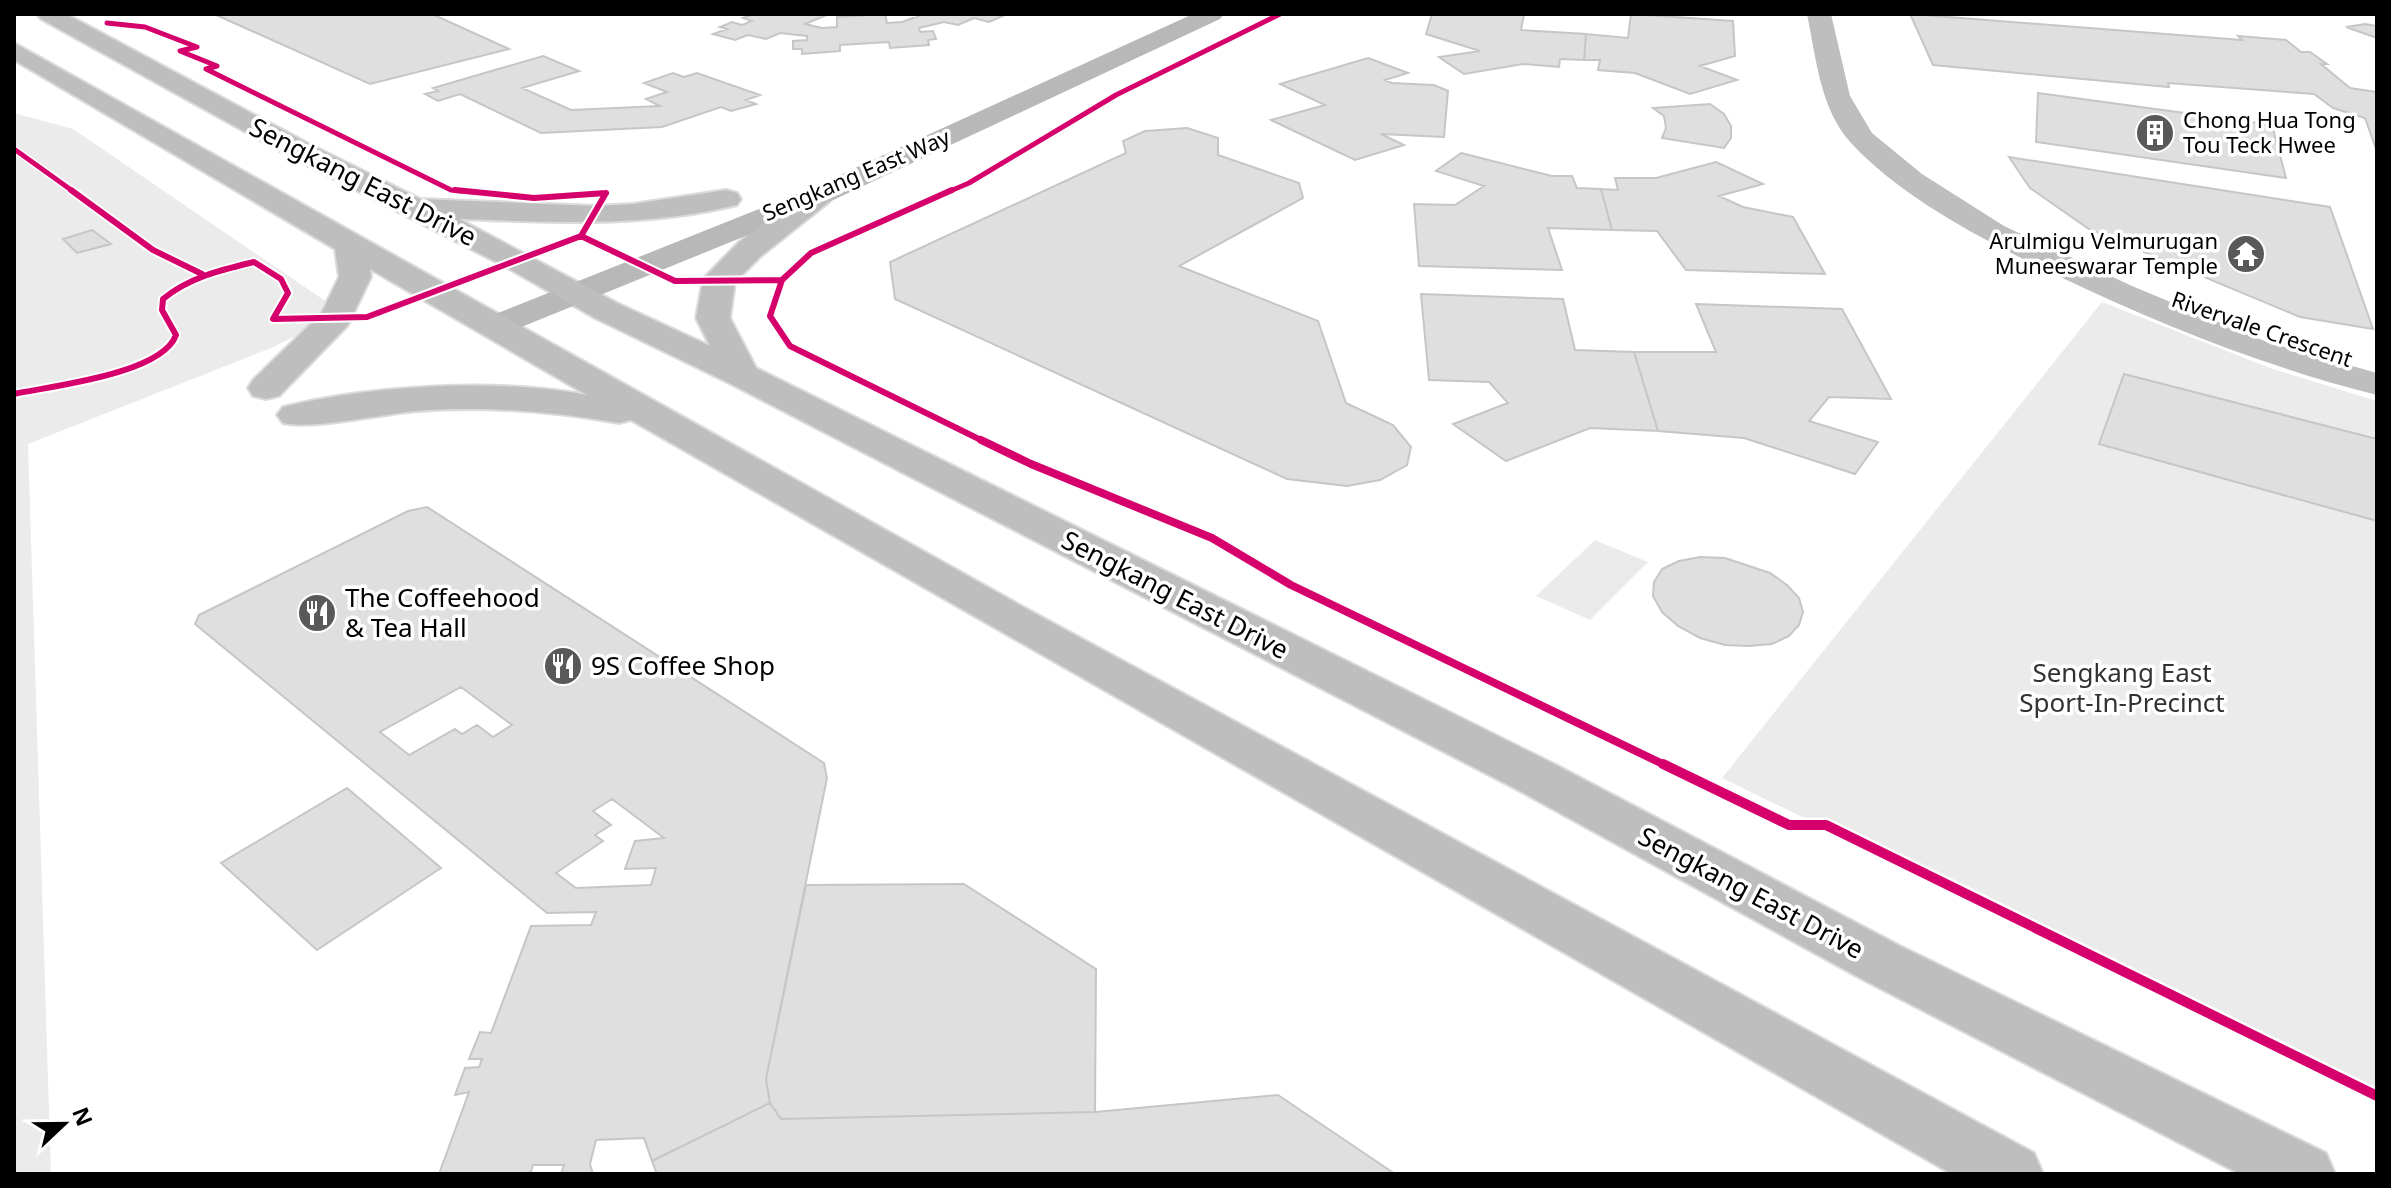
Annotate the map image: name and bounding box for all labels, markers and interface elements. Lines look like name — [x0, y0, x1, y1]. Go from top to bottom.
place label: Chong Hua Tong Tou Teck Hwee — [2183, 104, 2356, 159]
street label: Sengkang East Drive — [244, 108, 483, 254]
building icon: Chong Hua Tong Tou Teck Hwee — [2134, 112, 2176, 154]
street label: Sengkang East Way — [757, 121, 955, 227]
place label: Arulmigu Velmurugan Muneeswarar Temple — [1989, 225, 2218, 280]
temple icon: Arulmigu Velmurugan Muneeswarar Temple — [2225, 233, 2267, 275]
street label: Rivervale Crescent — [2168, 283, 2357, 373]
street label: Sengkang East Drive — [1056, 521, 1295, 667]
place label: The Coffeehood & Tea Hall — [345, 579, 540, 645]
restaurant icon: The Coffeehood & Tea Hall — [296, 592, 338, 634]
restaurant icon: 9S Coffee Shop — [542, 645, 584, 687]
place label: 9S Coffee Shop — [591, 647, 775, 683]
park label: Sengkang East Sport-In-Precinct — [2019, 654, 2225, 720]
street label: Sengkang East Drive — [1633, 817, 1870, 967]
north arrow — [24, 1084, 104, 1164]
text: N — [66, 1102, 101, 1130]

